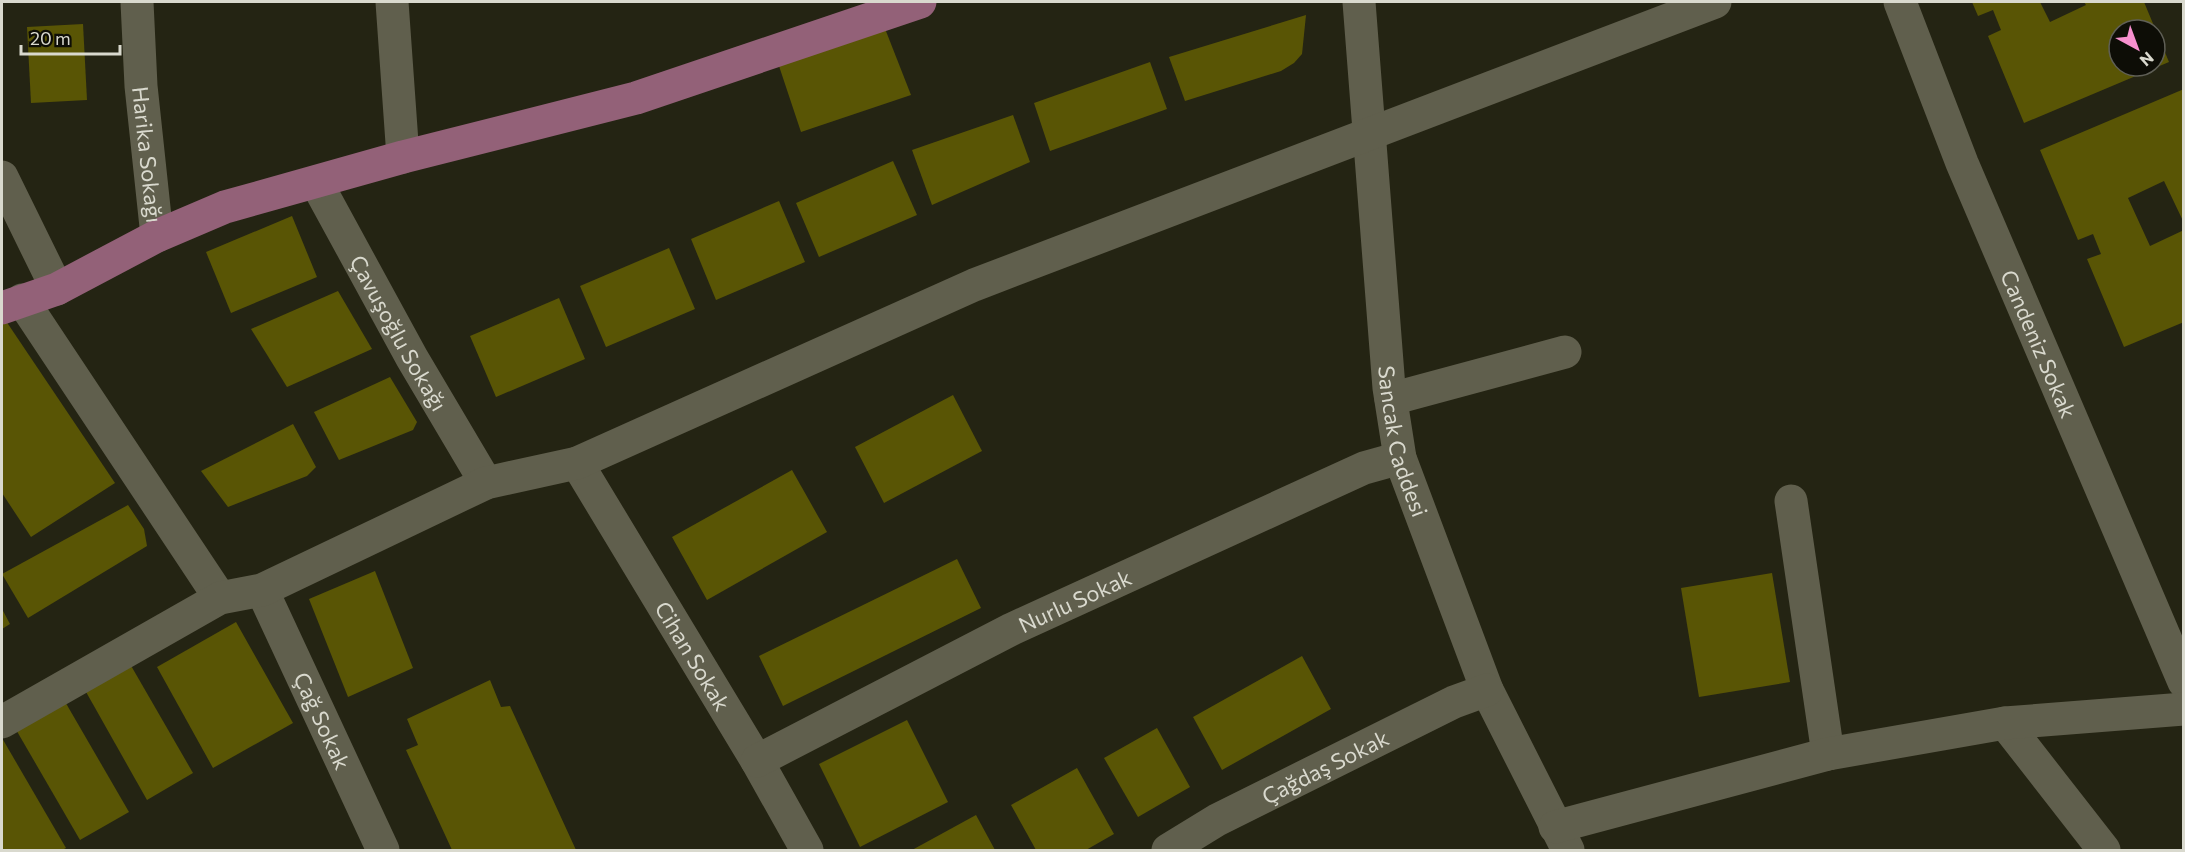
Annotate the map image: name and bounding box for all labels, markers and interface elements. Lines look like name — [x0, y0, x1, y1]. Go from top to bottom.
scale bar — [21, 18, 120, 56]
north arrow — [2107, 18, 2167, 78]
text: 20 m — [30, 27, 71, 49]
text: N — [2136, 49, 2158, 71]
street label: Harika Sokağı — [128, 85, 169, 224]
street label: Çavuşoğlu Sokağı — [345, 250, 453, 415]
street label: Candeniz Sokak — [1996, 266, 2083, 422]
street label: Sancak Caddesi — [1374, 364, 1434, 520]
street label: Nurlu Sokak — [1014, 563, 1135, 638]
street label: Cihan Sokak — [650, 596, 737, 715]
street label: Çağ Sokak — [289, 668, 357, 774]
street label: Çağdaş Sokak — [1257, 723, 1393, 809]

